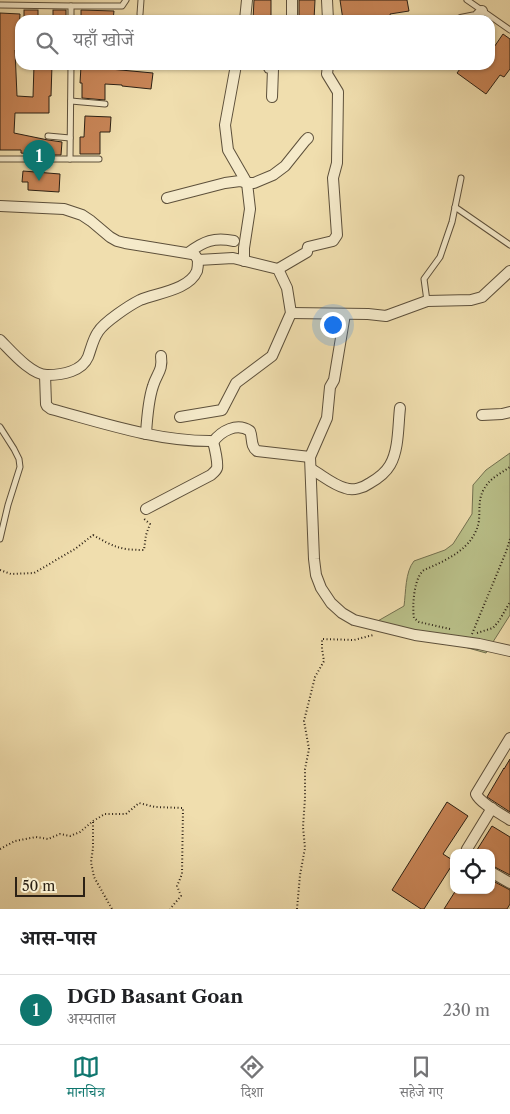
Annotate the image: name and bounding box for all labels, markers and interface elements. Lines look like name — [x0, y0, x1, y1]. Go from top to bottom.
search box — [15, 15, 495, 70]
text: यहाँ खोजें — [73, 28, 134, 51]
icon: search — [33, 29, 61, 57]
pin: 1 — [23, 140, 55, 181]
your location — [320, 312, 346, 338]
map controls — [450, 849, 495, 894]
button: locate — [450, 849, 495, 894]
scale bar — [15, 874, 85, 897]
text: 50 m — [22, 877, 55, 895]
text: आस-पास — [20, 925, 96, 950]
text: DGD Basant Goan — [67, 985, 243, 1008]
text: 1 — [32, 1000, 40, 1020]
text: 230 m — [443, 1000, 490, 1020]
text: अस्पताल — [67, 1008, 116, 1028]
tab: मानचित्र — [67, 1053, 105, 1106]
tab: दिशा — [238, 1053, 266, 1106]
tab: सहेजे गए — [400, 1053, 443, 1106]

